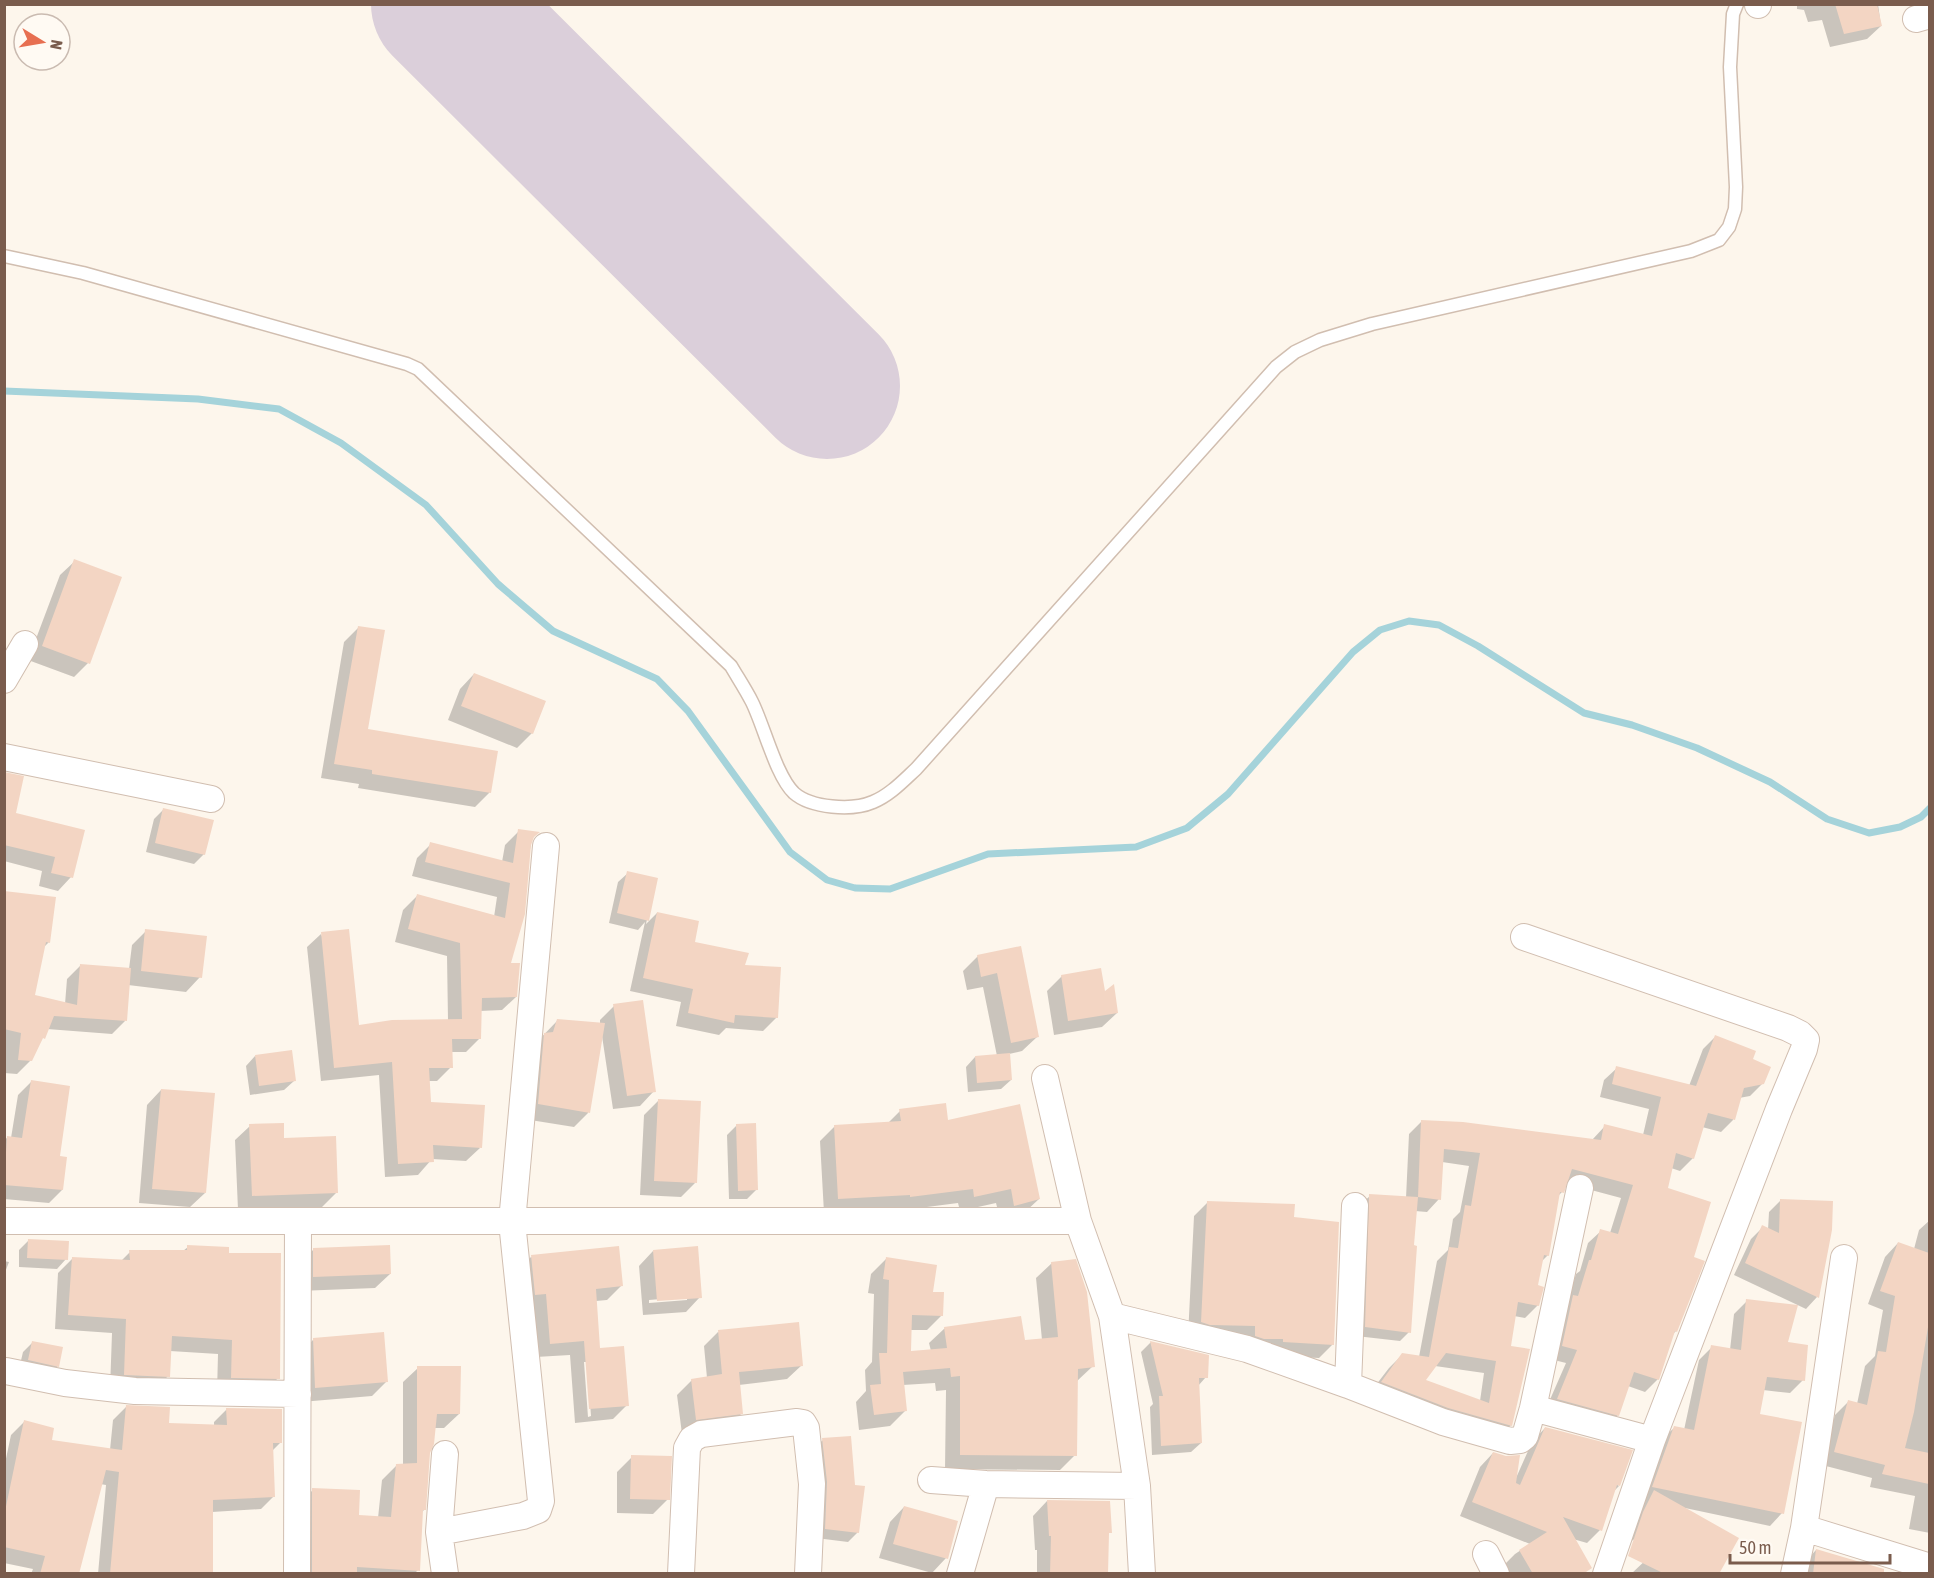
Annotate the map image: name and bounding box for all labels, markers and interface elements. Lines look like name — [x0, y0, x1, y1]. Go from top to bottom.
north arrow — [12, 12, 72, 72]
text: N — [47, 39, 66, 51]
scale bar — [1730, 1527, 1890, 1565]
text: 50 m — [1739, 1537, 1771, 1558]

